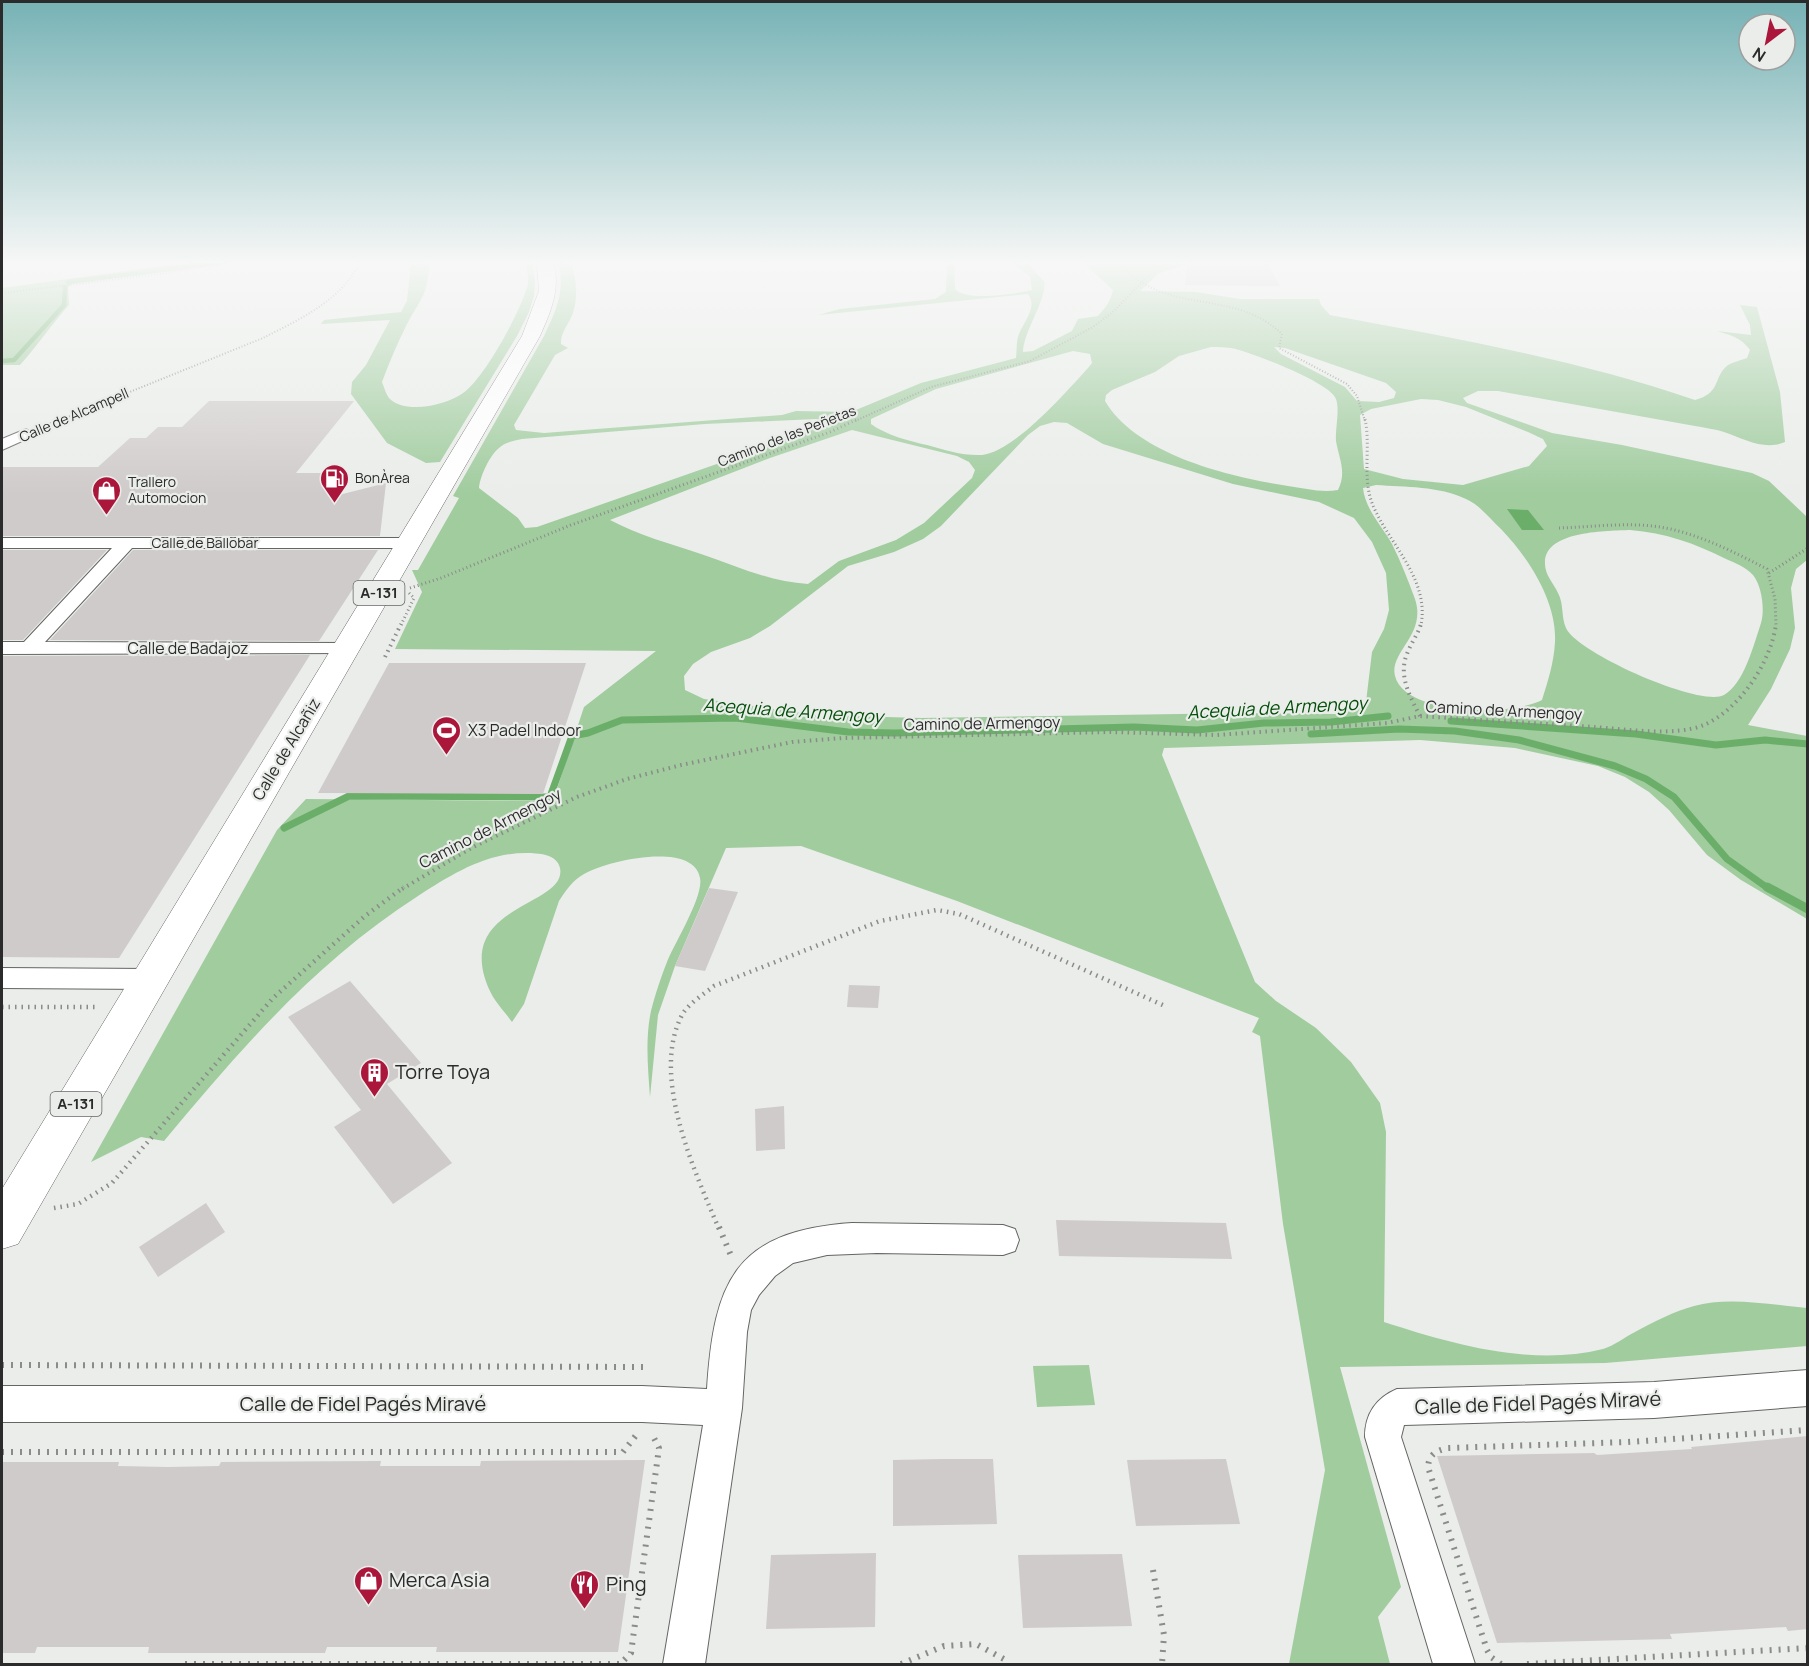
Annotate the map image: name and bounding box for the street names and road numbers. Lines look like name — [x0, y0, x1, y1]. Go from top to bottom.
street label: Calle de Alcampell — [16, 383, 131, 446]
street label: Camino de las Peñetas — [715, 400, 859, 471]
street label: Calle de Ballobar — [152, 533, 258, 552]
road number: A-131 — [354, 581, 404, 605]
street label: Calle de Badajoz — [127, 637, 249, 659]
street label: Calle de Alcañiz — [247, 694, 325, 804]
street label: Camino de Armengoy — [1425, 695, 1583, 725]
street label: Camino de Armengoy — [903, 711, 1061, 735]
street label: Camino de Armengoy — [415, 782, 565, 873]
road number: A-131 — [50, 1092, 101, 1116]
street label: Calle de Fidel Pagés Miravé — [1414, 1385, 1662, 1420]
street label: Calle de Fidel Pagés Miravé — [240, 1390, 486, 1417]

